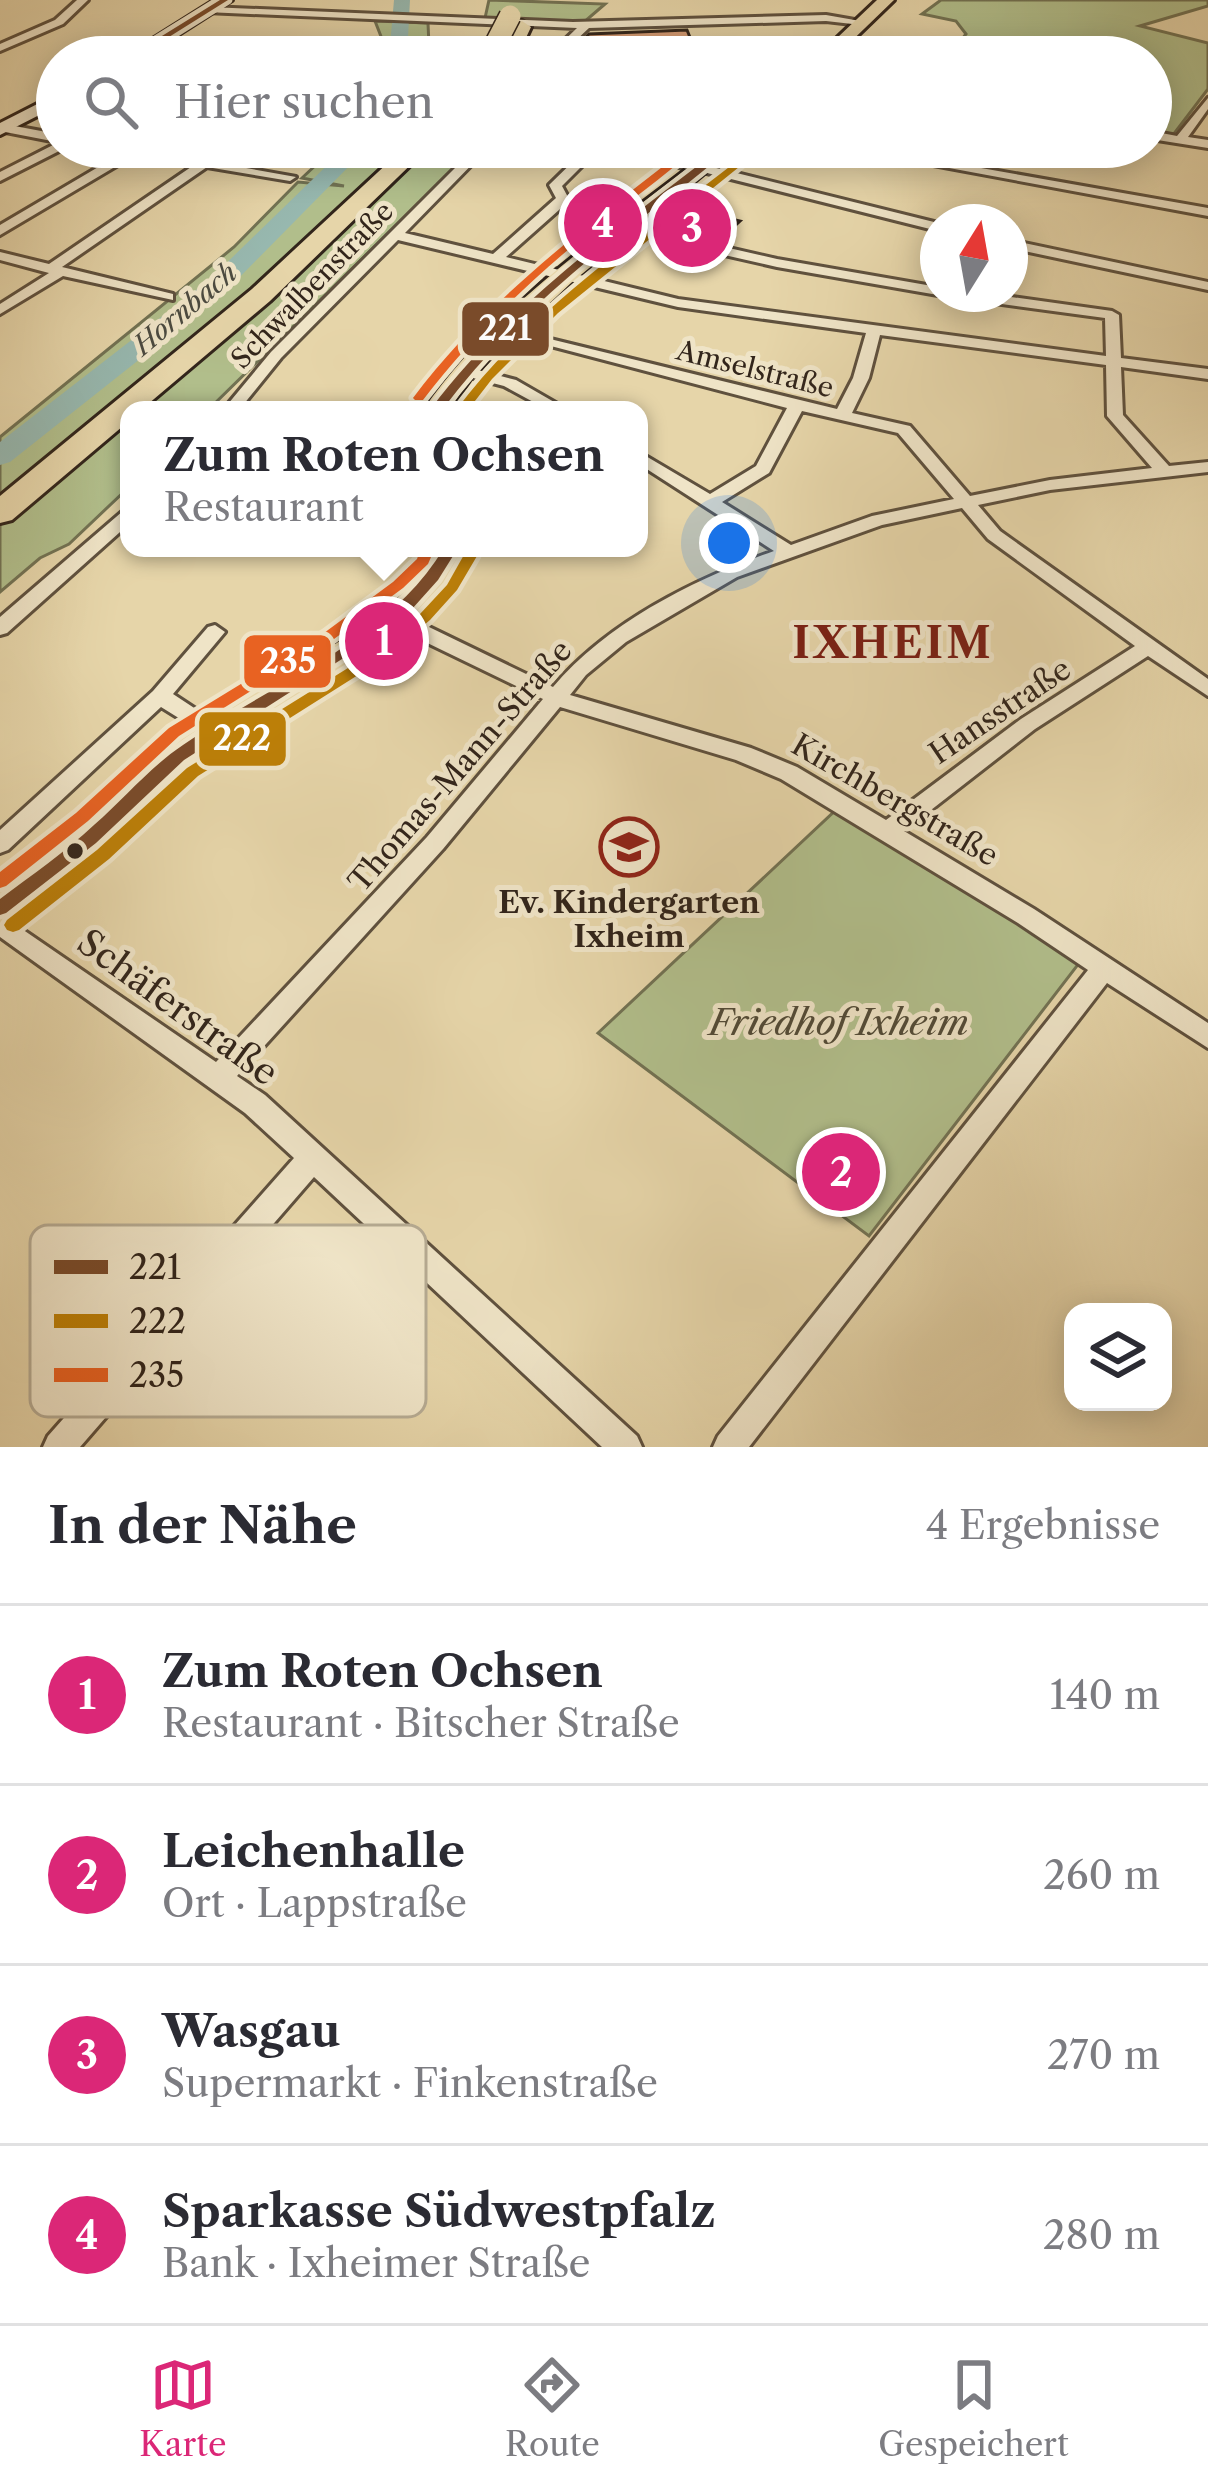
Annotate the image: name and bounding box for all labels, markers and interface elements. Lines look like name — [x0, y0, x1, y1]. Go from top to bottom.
search box — [36, 36, 1172, 168]
icon: search — [78, 69, 144, 135]
text: Hier suchen — [174, 74, 434, 130]
pin: 4 — [564, 178, 642, 268]
pin: 3 — [653, 183, 731, 273]
street label: Schwalbenstraße — [224, 195, 400, 375]
north arrow — [920, 204, 1028, 312]
water label: Hornbach — [125, 256, 244, 363]
line badge: 221 — [460, 300, 551, 358]
text: 221 — [478, 308, 532, 349]
street label: Amselstraße — [672, 333, 837, 404]
popup — [120, 401, 648, 557]
text: Zum Roten Ochsen — [164, 427, 604, 483]
text: Restaurant — [164, 483, 364, 531]
your location — [699, 513, 759, 573]
pin: 1 — [345, 596, 423, 686]
district label: IXHEIM — [792, 617, 994, 669]
street label: Thomas-Mann-Straße — [341, 632, 579, 900]
line badge: 235 — [242, 633, 333, 690]
text: 235 — [260, 641, 316, 682]
street label: Hansstraße — [922, 650, 1078, 772]
line badge: 222 — [197, 710, 288, 768]
text: 222 — [213, 718, 271, 759]
street label: Kirchbergstraße — [785, 726, 1005, 874]
school or university icon: Ev. Kindergarten Ixheim — [598, 816, 660, 878]
unlabelled marker — [64, 840, 86, 862]
place label: Ev. Kindergarten Ixheim — [498, 884, 760, 955]
street label: Schäferstraße — [69, 920, 287, 1094]
park label: Friedhof Ixheim — [706, 1000, 969, 1044]
pin: 2 — [802, 1127, 880, 1217]
legend — [30, 1225, 426, 1417]
text: 221 — [129, 1247, 181, 1288]
text: 222 — [129, 1301, 186, 1342]
map controls — [1064, 1303, 1172, 1411]
button: layers — [1064, 1303, 1172, 1411]
text: 235 — [129, 1355, 184, 1396]
text: In der Nähe — [48, 1494, 357, 1556]
text: 4 Ergebnisse — [926, 1501, 1160, 1549]
text: Zum Roten Ochsen — [162, 1643, 603, 1699]
text: 1 — [78, 1671, 96, 1719]
text: 140 m — [1050, 1671, 1160, 1719]
text: Restaurant · Bitscher Straße — [162, 1699, 680, 1747]
text: Leichenhalle — [162, 1823, 465, 1879]
text: 2 — [75, 1851, 99, 1899]
text: 260 m — [1043, 1851, 1160, 1899]
text: Ort · Lappstraße — [162, 1879, 467, 1927]
text: Wasgau — [162, 2003, 341, 2059]
text: 3 — [76, 2031, 98, 2079]
text: 270 m — [1047, 2031, 1160, 2079]
text: Supermarkt · Finkenstraße — [162, 2059, 658, 2107]
text: Sparkasse Südwestpfalz — [162, 2183, 716, 2239]
text: 4 — [75, 2211, 99, 2259]
text: 280 m — [1043, 2211, 1160, 2259]
text: Bank · Ixheimer Straße — [162, 2239, 590, 2287]
tab: Karte — [139, 2352, 226, 2465]
tab: Route — [505, 2352, 600, 2465]
tab: Gespeichert — [878, 2352, 1069, 2465]

